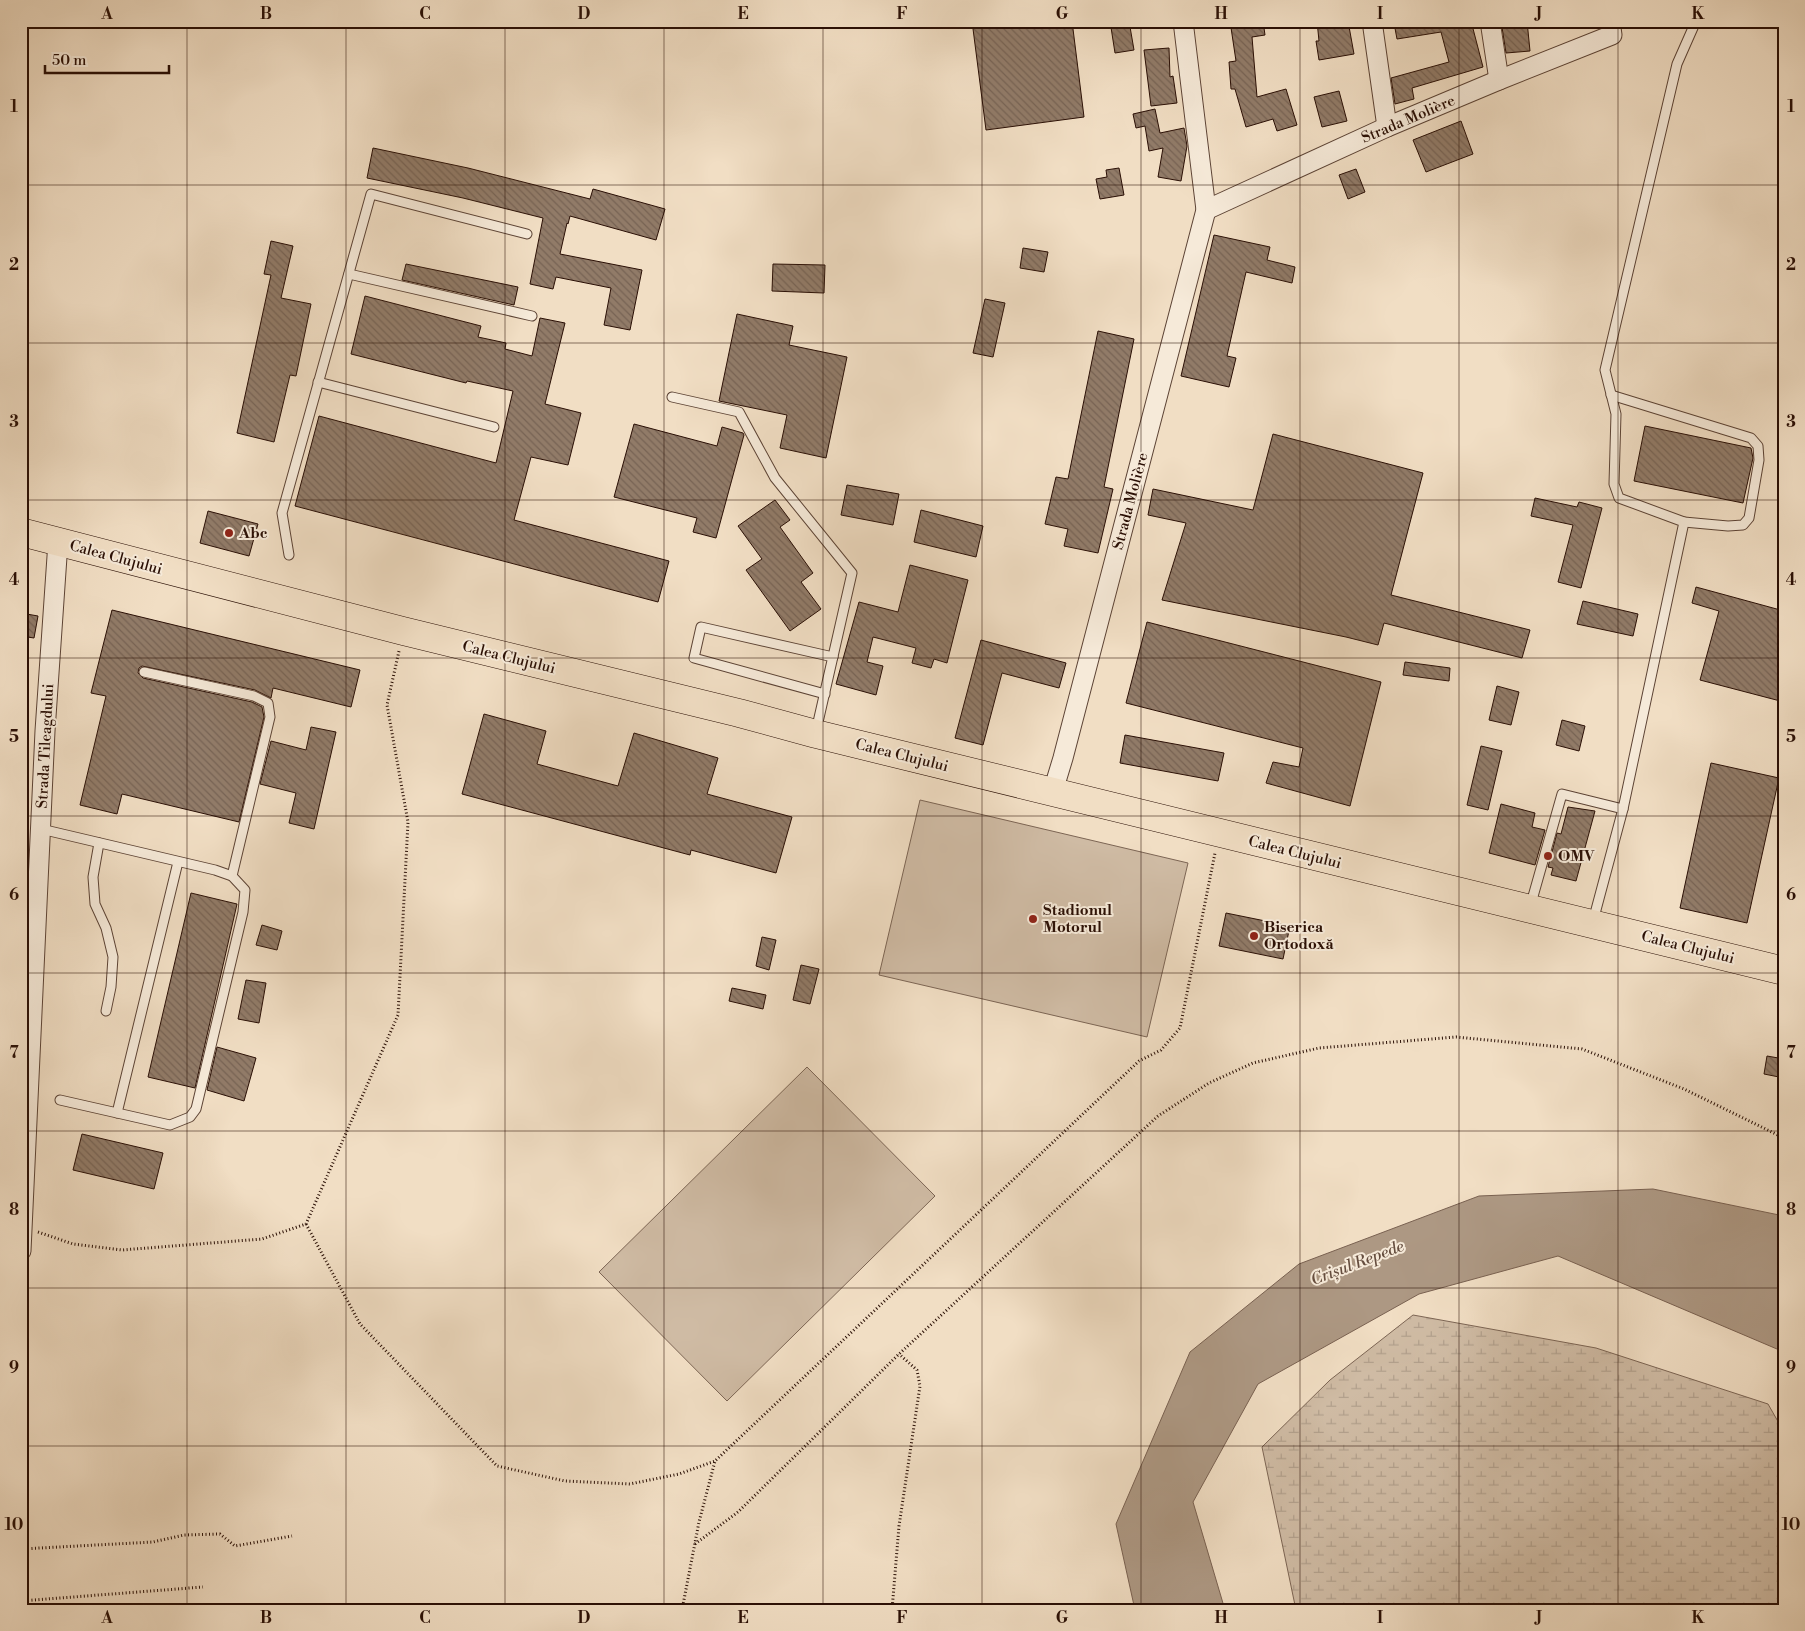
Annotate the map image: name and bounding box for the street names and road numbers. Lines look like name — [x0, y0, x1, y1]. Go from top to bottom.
street label: Strada Molière — [1359, 91, 1458, 148]
street label: Strada Molière — [1108, 451, 1153, 552]
street label: Calea Clujului — [67, 536, 164, 579]
street label: Calea Clujului — [460, 637, 557, 678]
street label: Strada Tileagdului — [33, 683, 58, 809]
street label: Calea Clujului — [853, 735, 950, 776]
street label: Calea Clujului — [1246, 832, 1343, 873]
street label: Calea Clujului — [1639, 927, 1736, 968]

